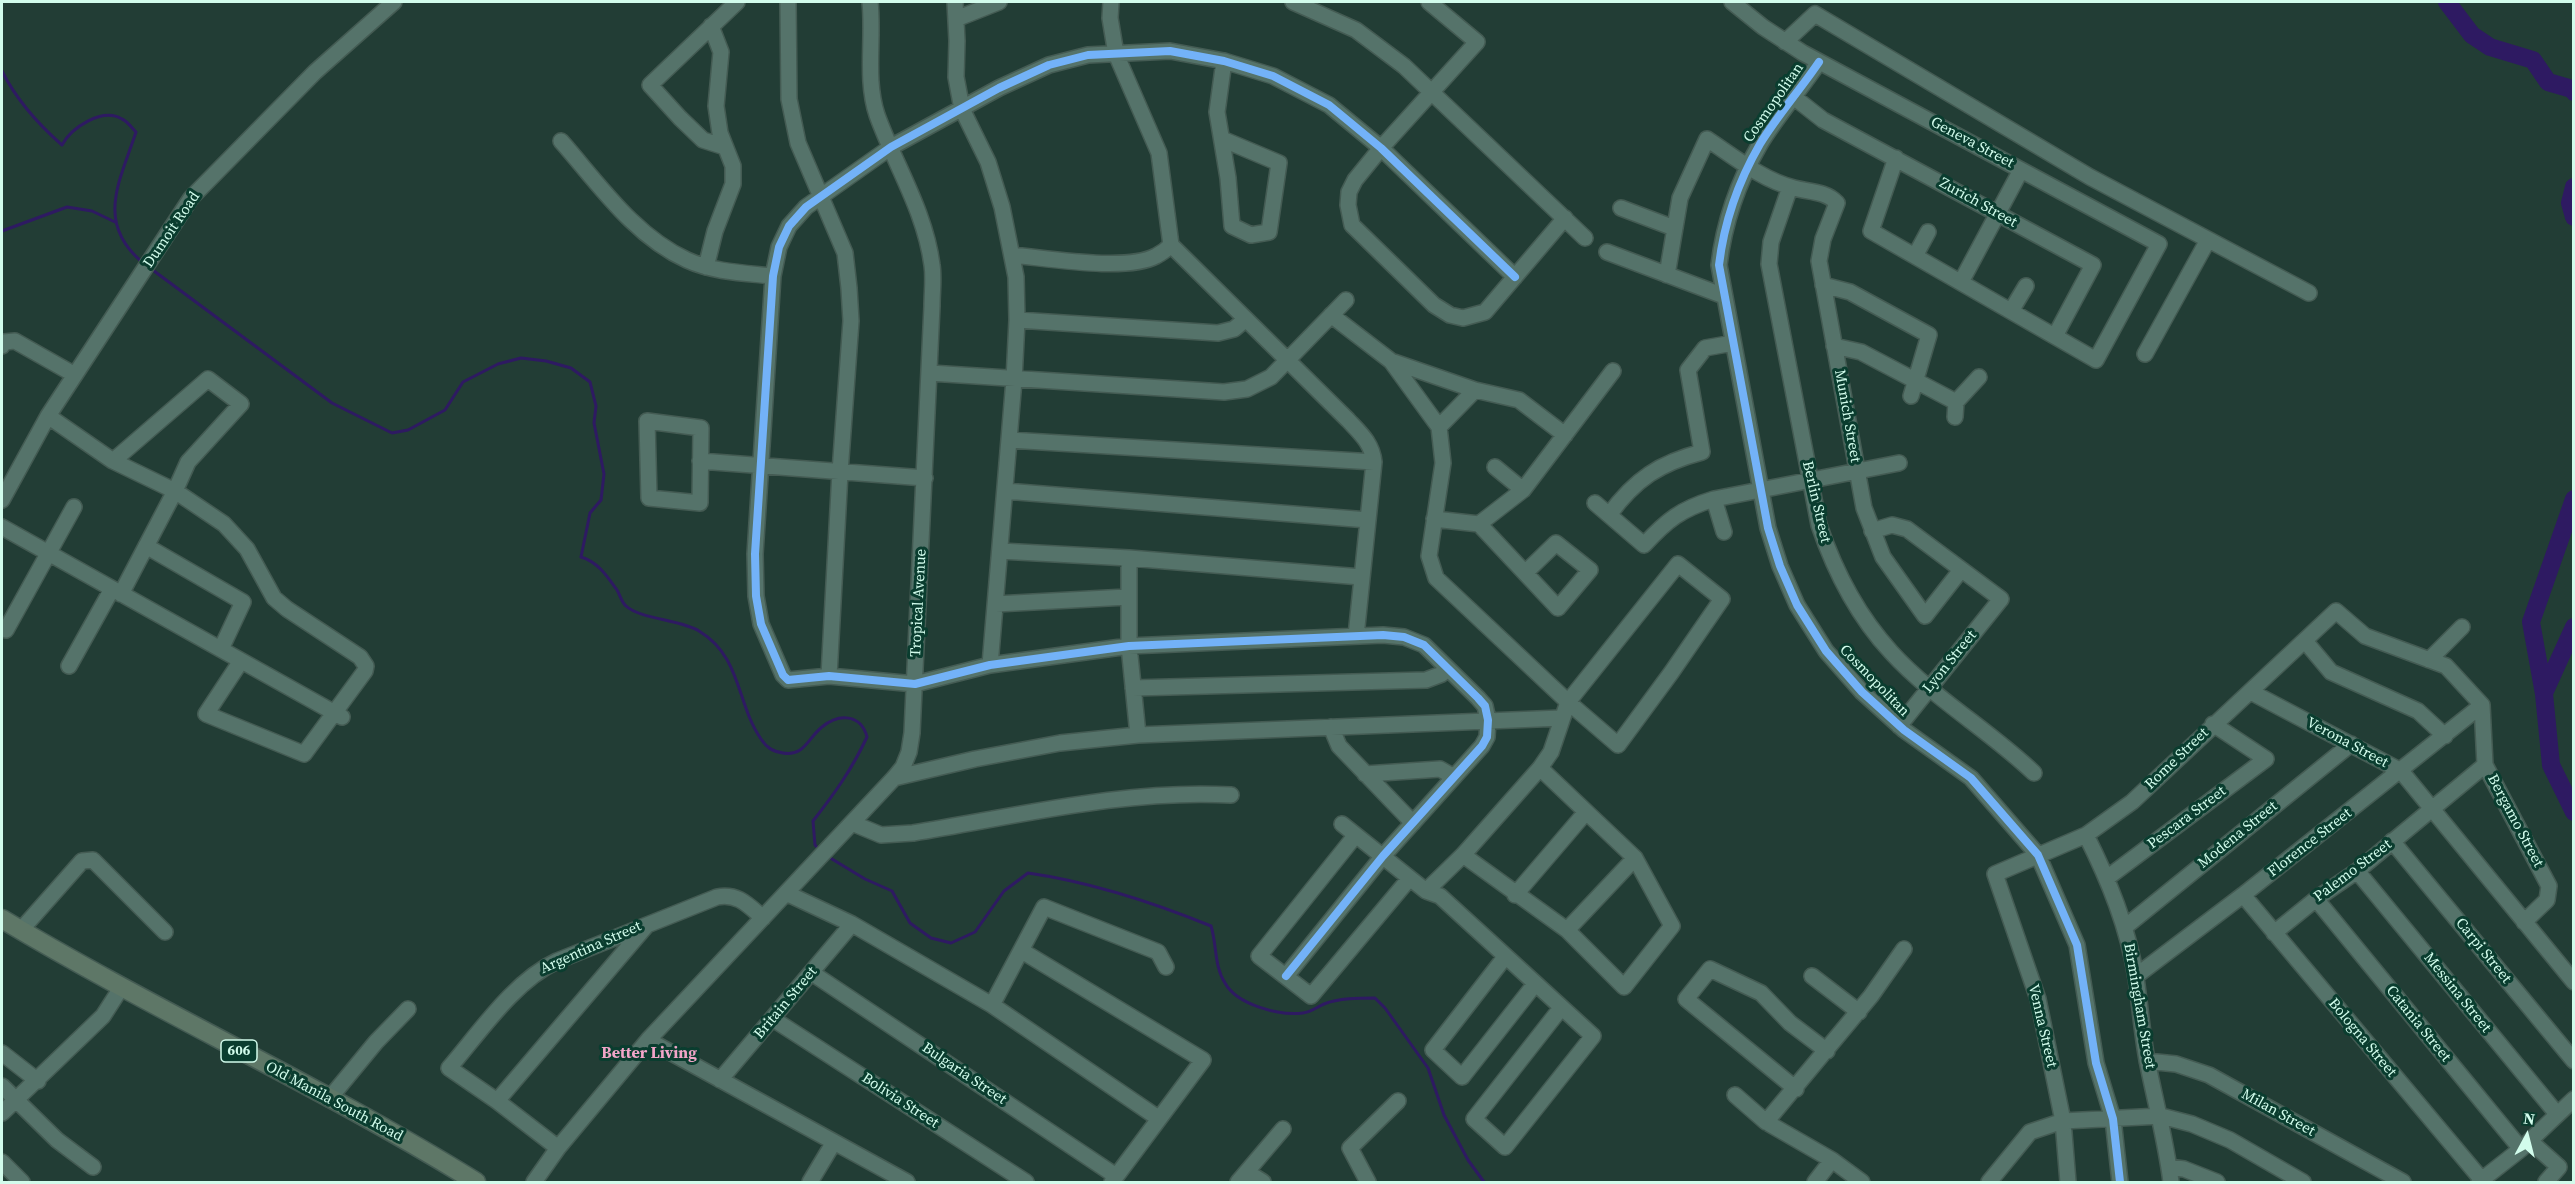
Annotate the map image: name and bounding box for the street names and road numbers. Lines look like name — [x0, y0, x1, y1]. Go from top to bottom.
street label: Cosmopolitan — [1740, 60, 1808, 146]
street label: Geneva Street — [1927, 114, 2017, 172]
street label: Zurich Street — [1936, 174, 2020, 232]
street label: Dumoit Road — [140, 189, 204, 271]
street label: Munich Street — [1830, 368, 1864, 464]
street label: Berlin Street — [1798, 459, 1834, 545]
street label: Tropical Avenue — [907, 548, 931, 658]
street label: Lyon Street — [1919, 627, 1981, 697]
street label: Cosmopolitan — [1835, 641, 1913, 721]
street label: Verona Street — [2303, 714, 2391, 772]
street label: Rome Street — [2142, 724, 2212, 794]
street label: Bergamo Street — [2483, 772, 2547, 870]
street label: Pescara Street — [2144, 783, 2230, 853]
street label: Modena Street — [2195, 798, 2281, 872]
street label: Florence Street — [2264, 805, 2356, 881]
street label: Palemo Street — [2311, 836, 2395, 906]
street label: Carpi Street — [2451, 915, 2515, 987]
street label: Argentina Street — [538, 918, 644, 978]
street label: Birmingham Street — [2119, 942, 2159, 1070]
street label: Messina Street — [2419, 950, 2495, 1036]
street label: Britain Street — [751, 963, 821, 1043]
street label: Catania Street — [2382, 982, 2454, 1066]
street label: Venna Street — [2024, 983, 2060, 1069]
street label: Bologna Street — [2324, 995, 2400, 1081]
street label: Bulgaria Street — [918, 1039, 1010, 1109]
road number: 606 — [221, 1040, 257, 1062]
street label: Old Manila South Road — [262, 1058, 406, 1146]
street label: Bolivia Street — [858, 1069, 942, 1133]
street label: Milan Street — [2238, 1085, 2318, 1141]

